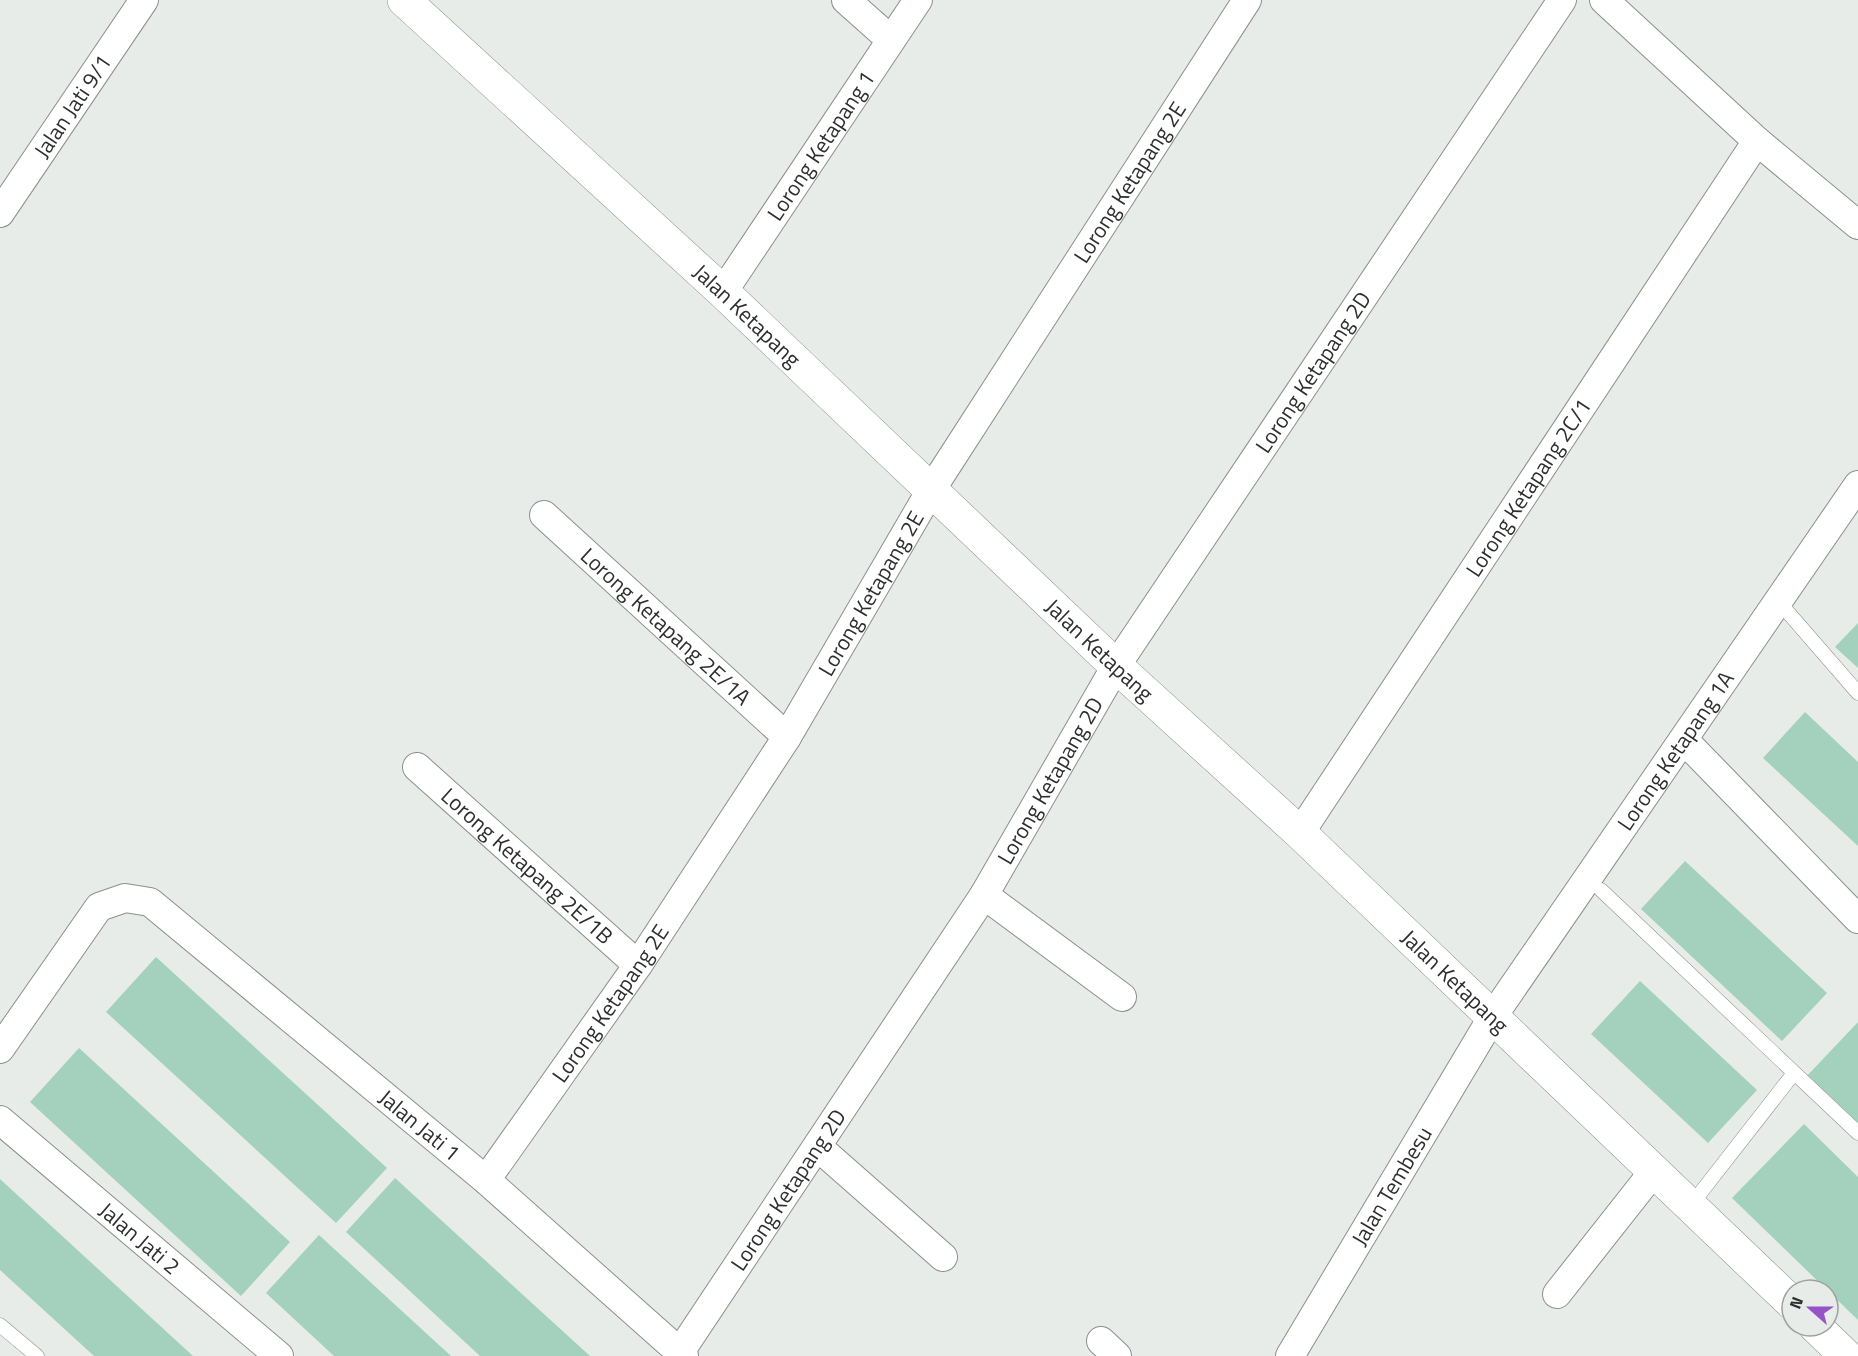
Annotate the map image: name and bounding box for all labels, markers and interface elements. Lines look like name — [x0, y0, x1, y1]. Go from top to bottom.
street label: Jalan Jati 9/1 — [25, 47, 120, 165]
street label: Lorong Ketapang 1 — [758, 64, 883, 227]
street label: Lorong Ketapang 2E — [1065, 95, 1194, 270]
street label: Jalan Ketapang — [685, 256, 809, 375]
street label: Lorong Ketapang 2D — [1246, 284, 1379, 460]
street label: Lorong Ketapang 2C/1 — [1457, 392, 1599, 583]
street label: Lorong Ketapang 2E — [809, 504, 932, 682]
street label: Lorong Ketapang 2E/1A — [573, 539, 759, 713]
street label: Jalan Ketapang — [1038, 590, 1161, 710]
street label: Lorong Ketapang 1A — [1608, 664, 1742, 837]
street label: Lorong Ketapang 2D — [988, 690, 1112, 871]
street label: Lorong Ketapang 2E/1B — [434, 779, 621, 952]
street label: Lorong Ketapang 2E — [543, 917, 677, 1089]
street label: Jalan Ketapang — [1393, 921, 1517, 1041]
street label: Jalan Jati 1 — [371, 1081, 468, 1169]
street label: Lorong Ketapang 2D — [722, 1102, 854, 1277]
street label: Jalan Tembesu — [1343, 1120, 1440, 1252]
street label: Jalan Jati 2 — [92, 1194, 188, 1283]
north arrow — [1780, 1278, 1840, 1338]
text: N — [1783, 1293, 1809, 1312]

